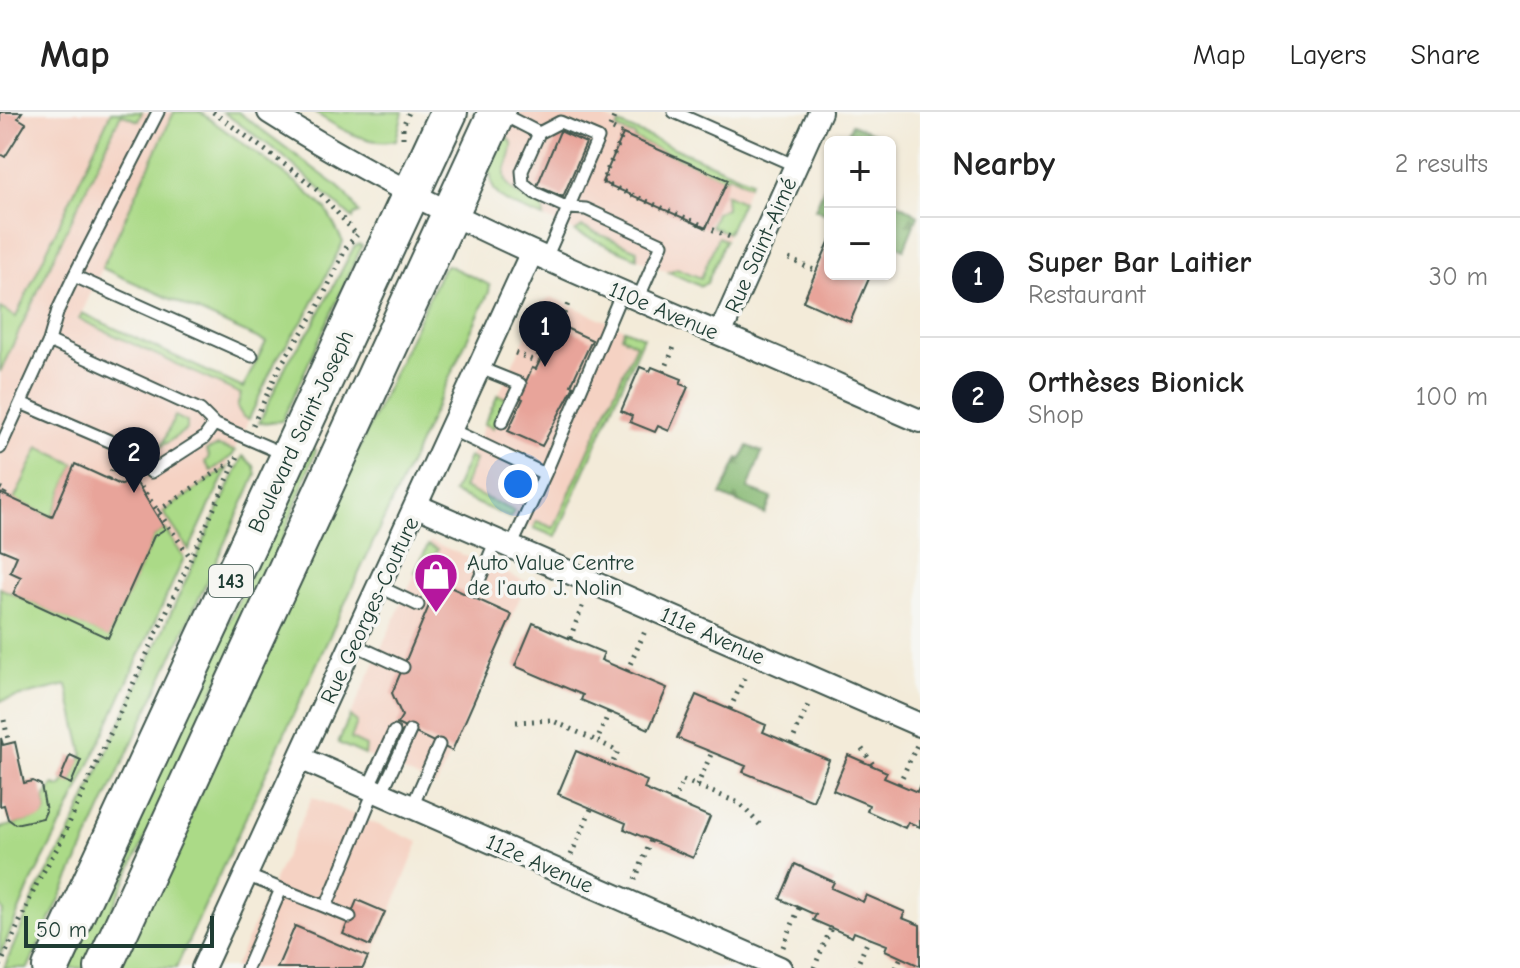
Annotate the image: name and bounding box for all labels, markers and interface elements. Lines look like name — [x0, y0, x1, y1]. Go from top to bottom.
text: Map — [40, 33, 110, 77]
text: Map — [1193, 39, 1246, 71]
text: Layers — [1290, 39, 1366, 71]
text: Share — [1410, 39, 1480, 71]
map controls — [824, 136, 896, 280]
button: + — [824, 136, 896, 208]
text: Nearby — [952, 144, 1055, 184]
text: 2 results — [1395, 149, 1488, 179]
street label: Rue Saint-Aimé — [719, 174, 802, 317]
button: − — [824, 208, 896, 280]
text: Super Bar Laitier — [1028, 245, 1251, 280]
text: 1 — [973, 262, 983, 292]
text: 30 m — [1429, 262, 1488, 292]
street label: 110e Avenue — [605, 276, 722, 346]
text: Restaurant — [1028, 280, 1145, 310]
pin: 1 — [519, 301, 571, 367]
street label: Boulevard Saint-Joseph — [243, 326, 359, 537]
text: Orthèses Bionick — [1028, 365, 1244, 400]
text: 2 — [972, 382, 984, 412]
text: 100 m — [1416, 382, 1488, 412]
text: Shop — [1028, 400, 1084, 430]
pin: 2 — [108, 427, 160, 493]
your location — [498, 464, 538, 504]
street label: Rue Georges-Couture — [315, 513, 425, 708]
place label: Auto Value Centre de l'auto J. Nolin — [467, 550, 634, 601]
shop icon: Auto Value Centre de l'auto J. Nolin — [412, 551, 460, 614]
road number: 143 — [209, 565, 253, 597]
street label: 111e Avenue — [656, 601, 769, 670]
street label: 112e Avenue — [482, 829, 597, 899]
scale bar — [24, 912, 214, 948]
text: 50 m — [36, 917, 87, 943]

